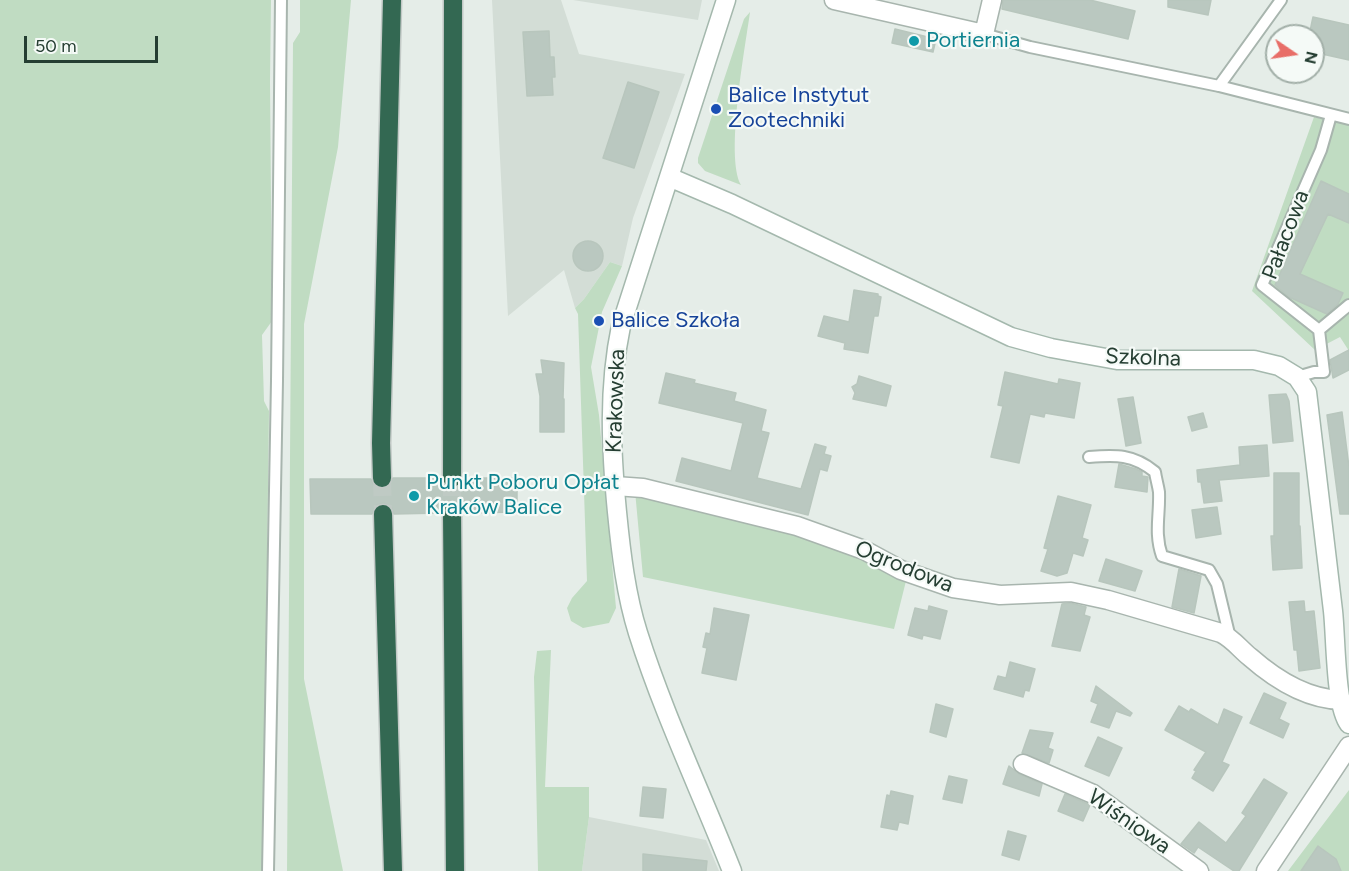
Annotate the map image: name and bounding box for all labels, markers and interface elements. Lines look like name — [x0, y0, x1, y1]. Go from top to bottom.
scale bar — [27, 24, 160, 62]
north arrow — [1265, 24, 1325, 84]
place label: Portiernia — [926, 28, 1020, 54]
marker: Portiernia — [907, 34, 921, 48]
text: 50 m — [35, 35, 77, 57]
text: N — [1300, 50, 1322, 66]
place label: Balice Instytut Zootechniki — [728, 83, 869, 134]
marker: Balice Instytut Zootechniki — [709, 102, 723, 116]
street label: Pałacowa — [1257, 187, 1315, 283]
place label: Balice Szkoła — [611, 308, 740, 334]
marker: Balice Szkoła — [592, 314, 606, 328]
street label: Szkolna — [1105, 343, 1181, 373]
street label: Krakowska — [601, 349, 631, 453]
place label: Punkt Poboru Opłat Kraków Balice — [426, 470, 620, 522]
marker: Punkt Poboru Opłat Kraków Balice — [407, 489, 421, 503]
street label: Ogrodowa — [851, 535, 957, 599]
street label: Wiśniowa — [1083, 784, 1175, 860]

